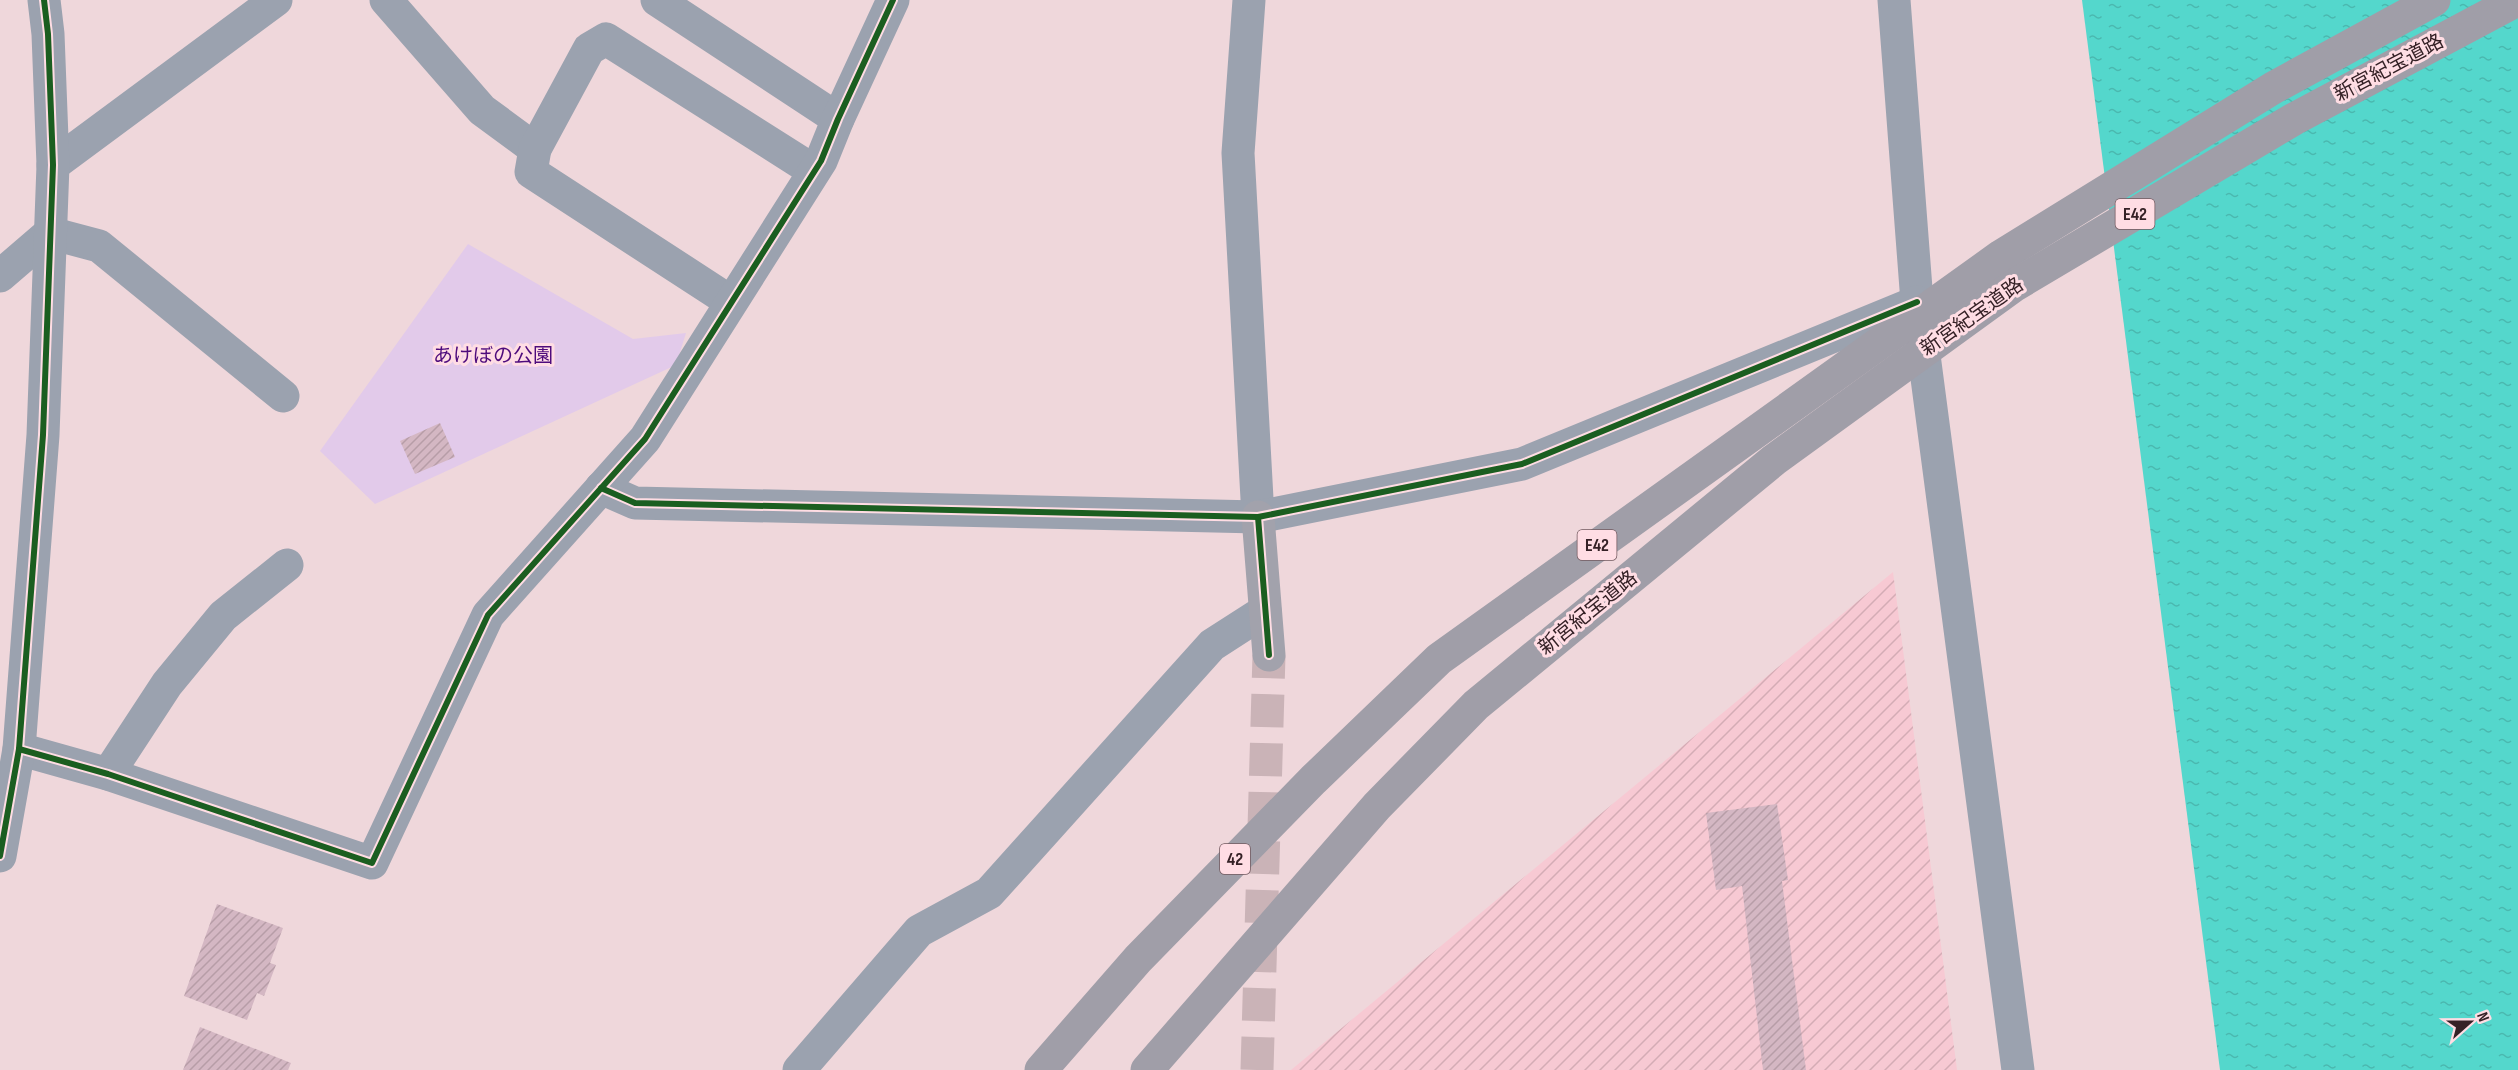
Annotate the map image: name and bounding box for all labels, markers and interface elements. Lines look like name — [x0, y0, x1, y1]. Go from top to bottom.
street label: 新宮紀宝道路 — [2330, 29, 2448, 107]
road number: E42 — [2116, 199, 2154, 229]
street label: 新宮紀宝道路 — [1916, 273, 2028, 361]
park label: あけぼの公園 — [433, 344, 553, 368]
road number: E42 — [1578, 530, 1616, 560]
street label: 新宮紀宝道路 — [1534, 566, 1642, 660]
road number: 42 — [1220, 844, 1250, 874]
north arrow — [2440, 992, 2500, 1052]
text: N — [2472, 1010, 2493, 1025]

